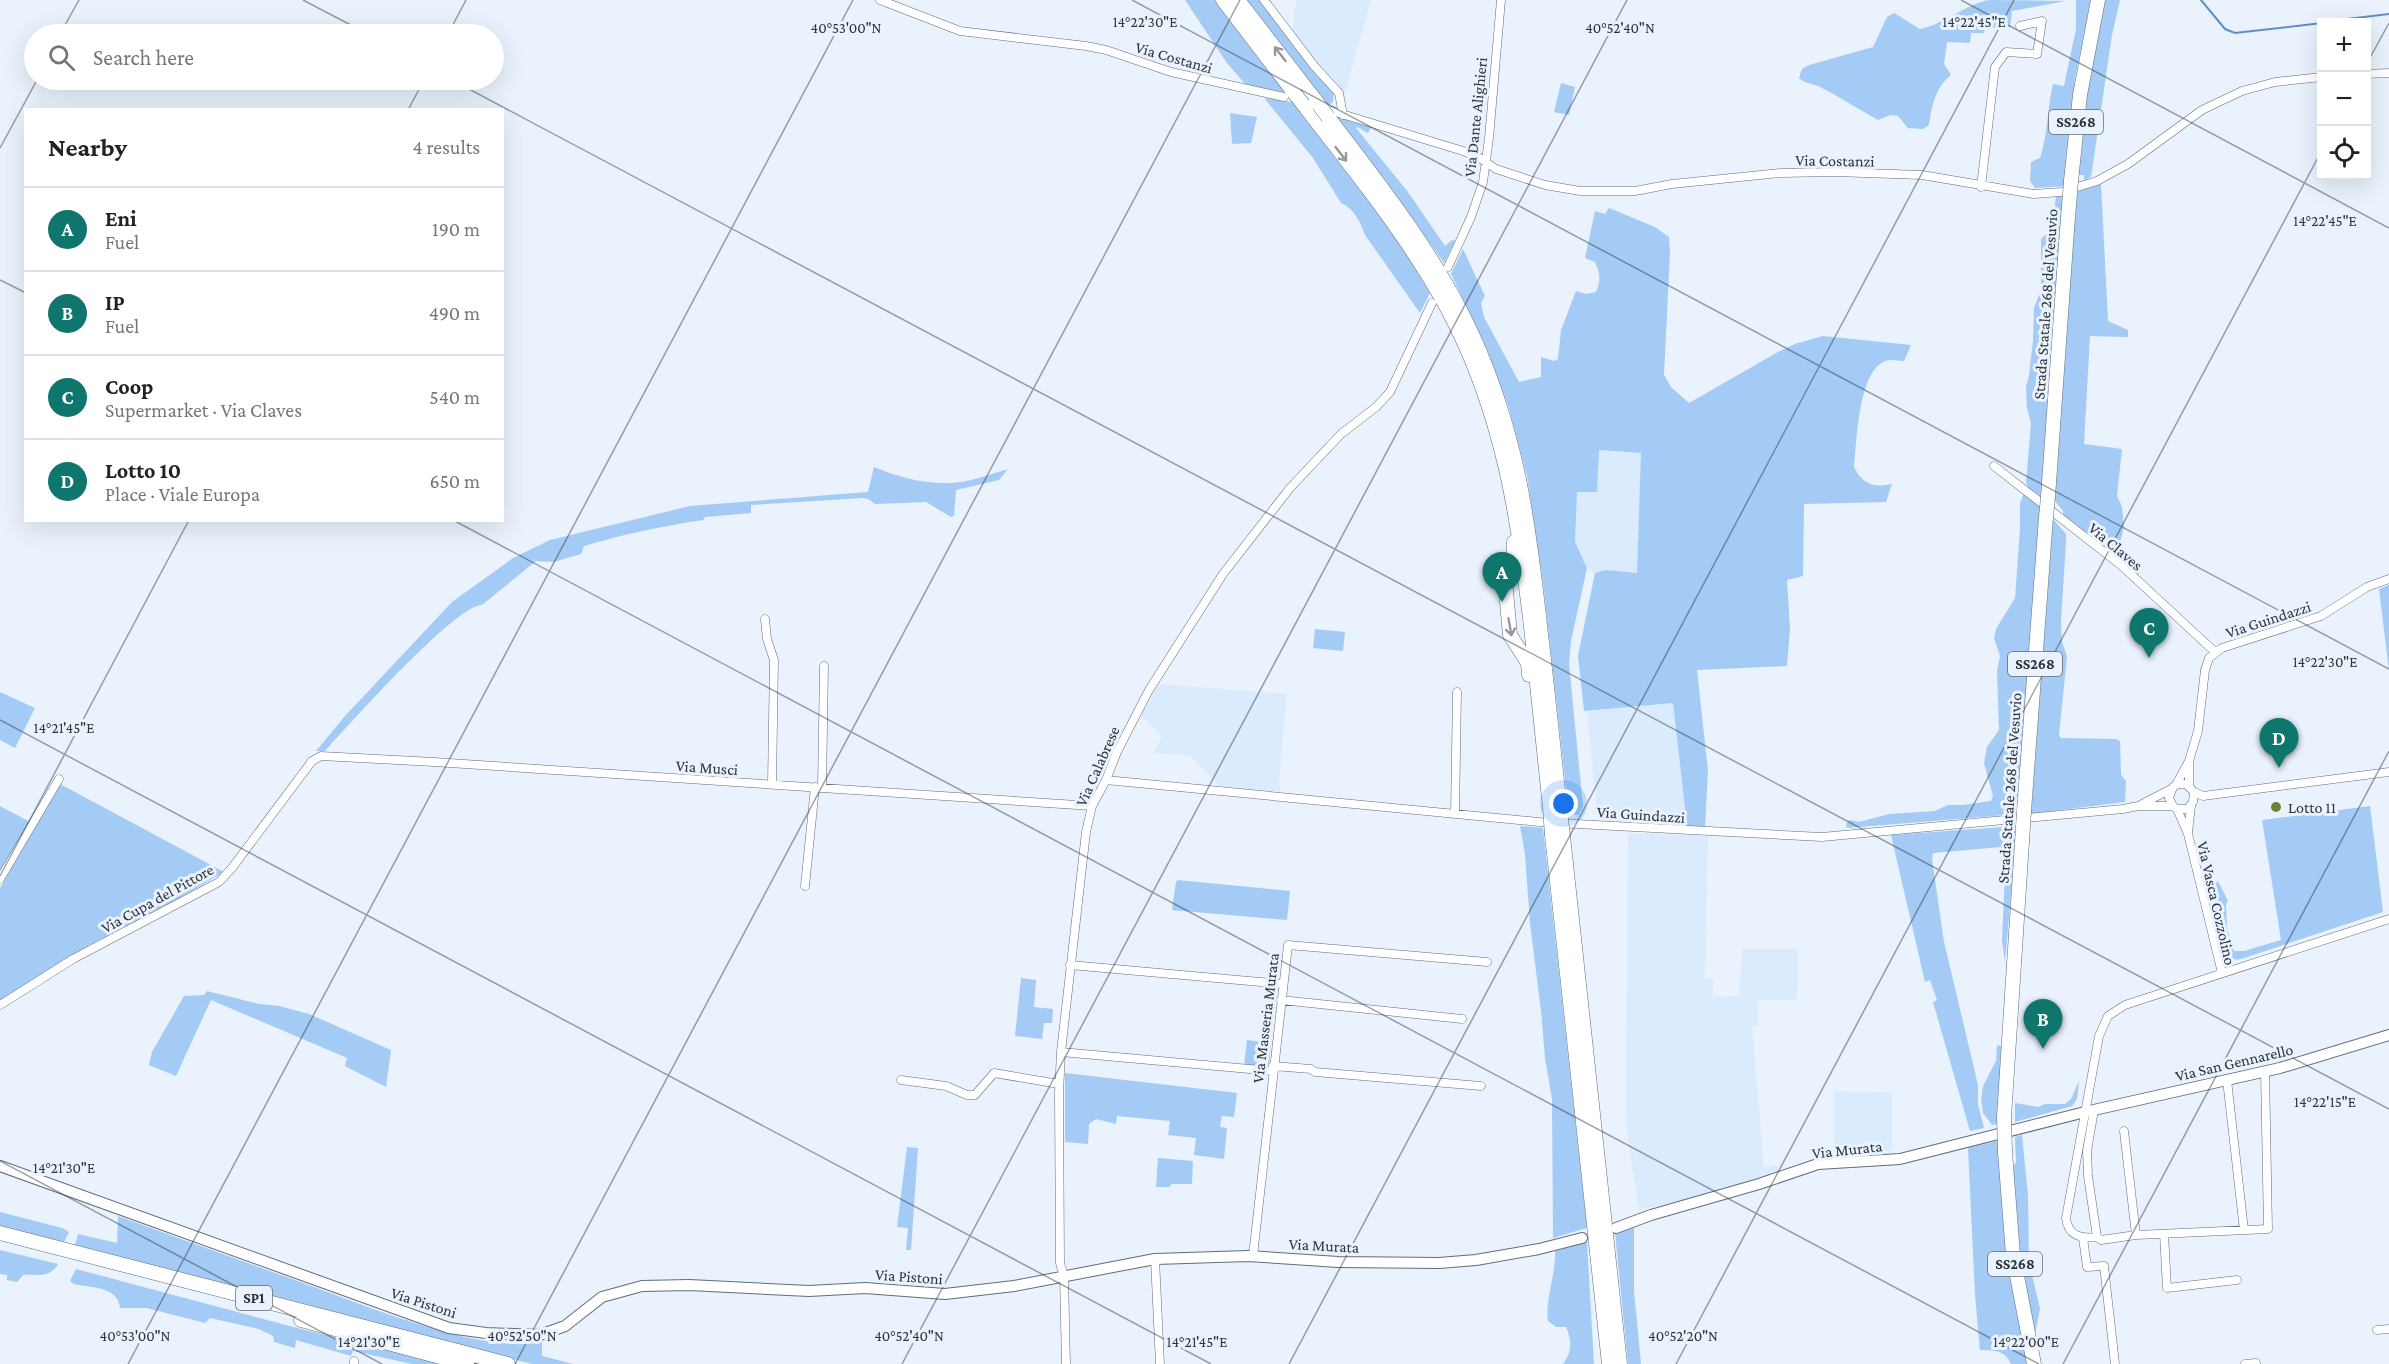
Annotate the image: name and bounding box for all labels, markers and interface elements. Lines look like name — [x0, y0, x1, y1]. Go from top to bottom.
text: 14°22'30"E — [1113, 14, 1177, 30]
text: 14°22'45"E — [1942, 14, 2006, 30]
map controls — [2317, 18, 2371, 180]
button: + — [2317, 18, 2371, 72]
text: 40°53'00"N — [811, 20, 882, 36]
text: 40°52'40"N — [1585, 20, 1655, 36]
search box — [24, 24, 504, 90]
street label: Via Costanzi — [1133, 38, 1214, 77]
icon: search — [45, 41, 78, 74]
text: Search here — [93, 45, 194, 70]
one-way arrow — [1274, 47, 1286, 63]
street label: Via Dante Alighieri — [1461, 56, 1491, 178]
button: − — [2317, 72, 2371, 126]
road number: SS268 — [2049, 110, 2103, 134]
button: locate — [2317, 126, 2371, 180]
text: Nearby — [48, 133, 127, 162]
text: 4 results — [413, 136, 480, 158]
one-way arrow — [1335, 146, 1348, 162]
street label: Via Costanzi — [1795, 151, 1875, 170]
text: Eni — [105, 206, 137, 231]
street label: Strada Statale 268 del Vesuvio — [2030, 208, 2061, 400]
text: 14°22'45"E — [2293, 213, 2357, 229]
text: A — [62, 218, 73, 240]
text: 190 m — [432, 218, 480, 240]
text: Fuel — [105, 231, 139, 253]
text: IP — [105, 290, 125, 315]
text: B — [62, 302, 73, 324]
text: 490 m — [429, 302, 480, 324]
text: Fuel — [105, 315, 139, 337]
text: Coop — [105, 374, 153, 399]
text: C — [61, 386, 74, 408]
text: 540 m — [429, 386, 480, 408]
text: Supermarket · Via Claves — [105, 399, 302, 421]
text: Lotto 10 — [105, 458, 181, 483]
text: D — [61, 470, 74, 492]
text: 650 m — [430, 470, 480, 492]
text: Place · Viale Europa — [105, 483, 260, 505]
street label: Via Claves — [2085, 519, 2146, 574]
pin: A — [1482, 552, 1522, 602]
street label: Via Guindazzi — [2223, 598, 2313, 641]
pin: C — [2130, 608, 2168, 658]
one-way arrow — [1505, 617, 1516, 636]
road number: SS268 — [2008, 652, 2062, 676]
text: 14°22'30"E — [2293, 654, 2357, 670]
street label: Strada Statale 268 del Vesuvio — [1994, 692, 2025, 884]
pin: D — [2260, 718, 2298, 768]
text: 14°21'45"E — [34, 720, 94, 736]
street label: Via Calabrese — [1072, 724, 1123, 809]
street label: Via Musci — [675, 757, 739, 778]
your location — [1549, 789, 1578, 818]
place label: Lotto 11 — [2288, 799, 2336, 816]
marker: Lotto 11 — [2269, 800, 2283, 814]
street label: Via Guindazzi — [1596, 803, 1686, 826]
street label: Via Vasca Cozzolino — [2194, 840, 2239, 967]
street label: Via Cupa del Pittore — [98, 861, 217, 937]
street label: Via Masseria Murata — [1249, 951, 1282, 1084]
pin: B — [2024, 1000, 2062, 1049]
street label: Via San Gennarello — [2174, 1041, 2295, 1084]
text: 14°22'15"E — [2294, 1094, 2356, 1110]
street label: Via Murata — [1811, 1137, 1884, 1162]
text: 14°21'30"E — [33, 1160, 95, 1176]
street label: Via Murata — [1288, 1235, 1360, 1256]
road number: SS268 — [1988, 1252, 2042, 1276]
street label: Via Pistoni — [875, 1266, 943, 1287]
street label: Via Pistoni — [389, 1284, 459, 1321]
road number: SP1 — [236, 1286, 272, 1310]
text: 40°53'00"N — [100, 1328, 171, 1344]
text: 40°52'50"N — [487, 1328, 557, 1344]
text: 40°52'40"N — [874, 1328, 944, 1344]
text: 40°52'20"N — [1648, 1328, 1718, 1344]
text: 14°21'30"E — [338, 1334, 400, 1350]
text: 14°21'45"E — [1167, 1334, 1227, 1350]
text: 14°22'00"E — [1993, 1334, 2059, 1350]

